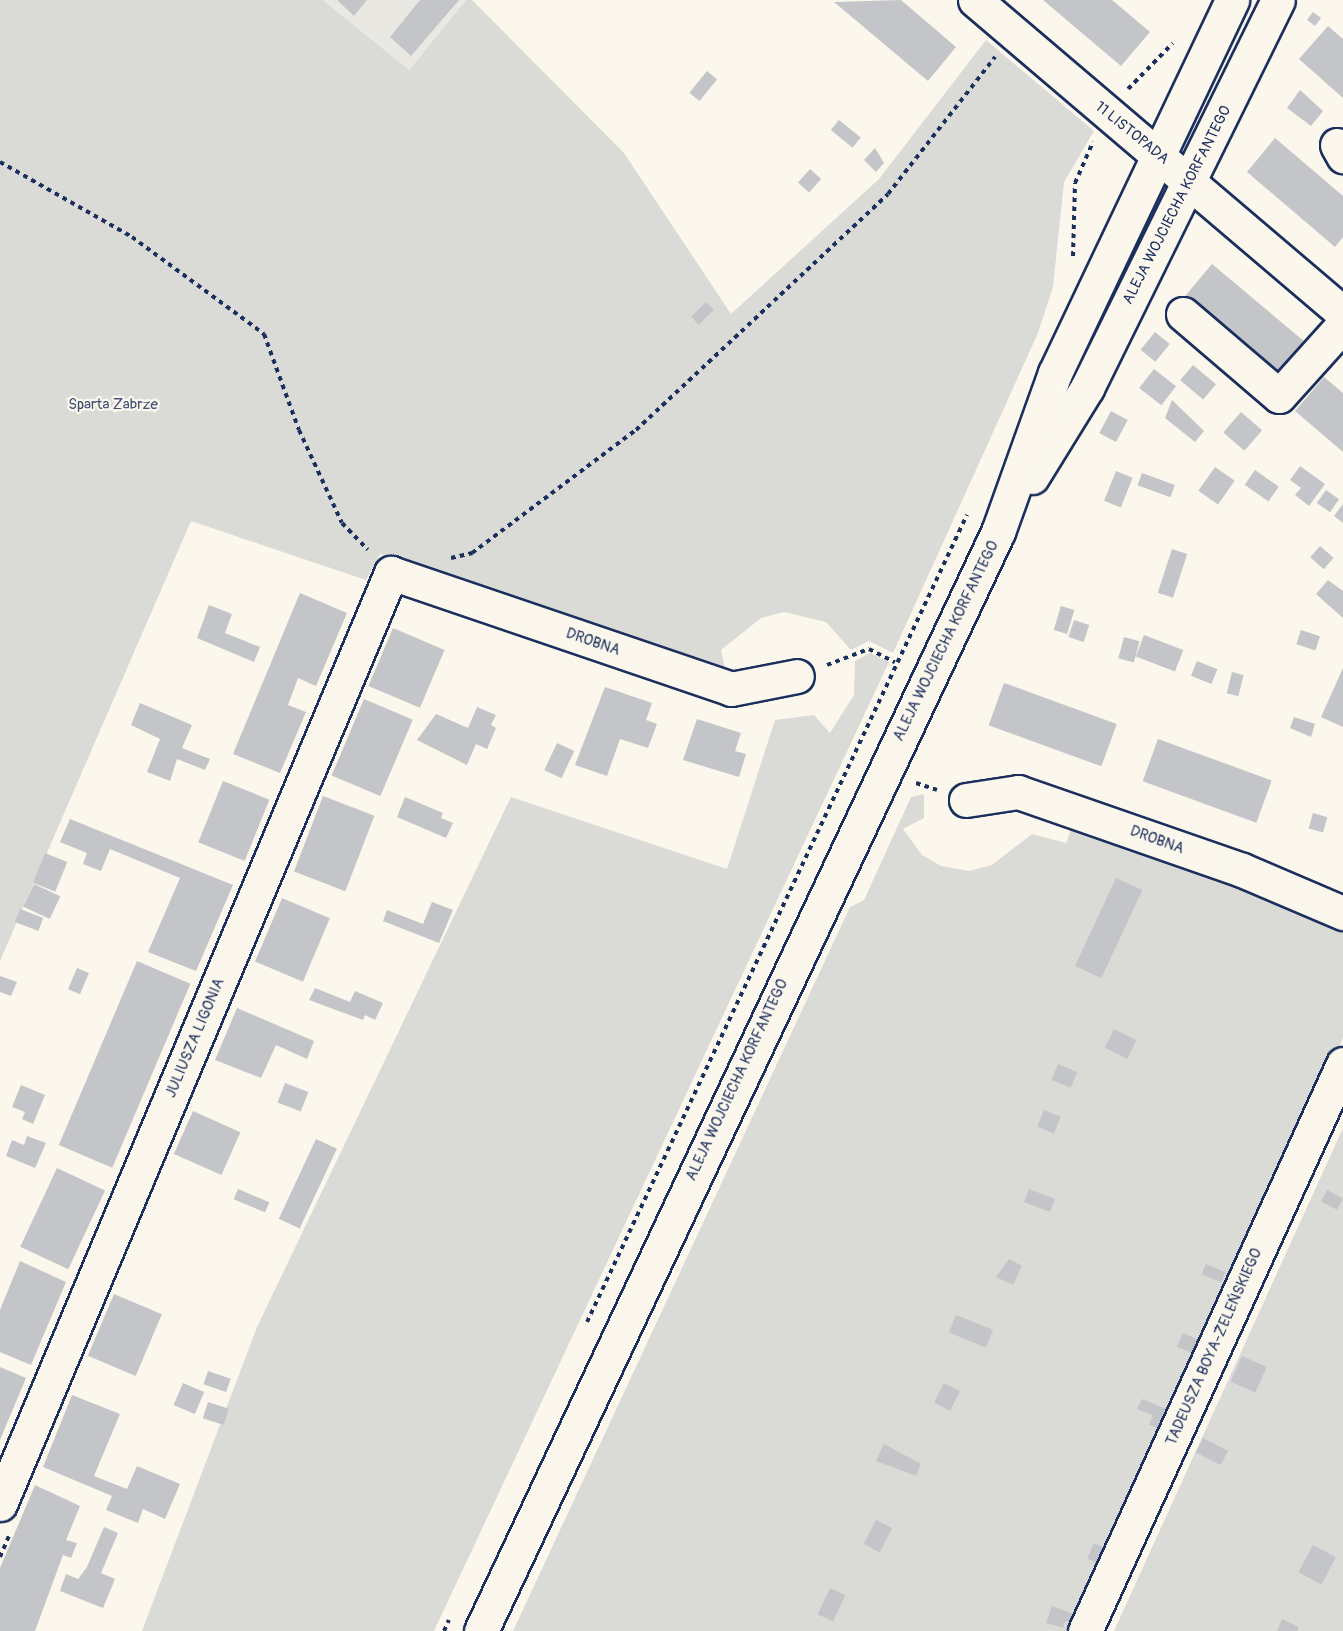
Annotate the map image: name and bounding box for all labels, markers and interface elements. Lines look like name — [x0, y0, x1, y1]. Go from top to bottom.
street label: 11 LISTOPADA — [1091, 98, 1173, 168]
street label: ALEJA WOJCIECHA KORFANTEGO — [1119, 103, 1235, 307]
park label: Sparta Zabrze — [68, 396, 158, 414]
street label: ALEJA WOJCIECHA KORFANTEGO — [890, 538, 1002, 744]
street label: DROBNA — [564, 624, 622, 660]
street label: DROBNA — [1128, 822, 1186, 858]
street label: JULIUSZA LIGONIA — [162, 976, 228, 1100]
street label: ALEJA WOJCIECHA KORFANTEGO — [682, 976, 792, 1184]
street label: TADEUSZA BOYA-ŻELEŃSKIEGO — [1162, 1246, 1266, 1448]

